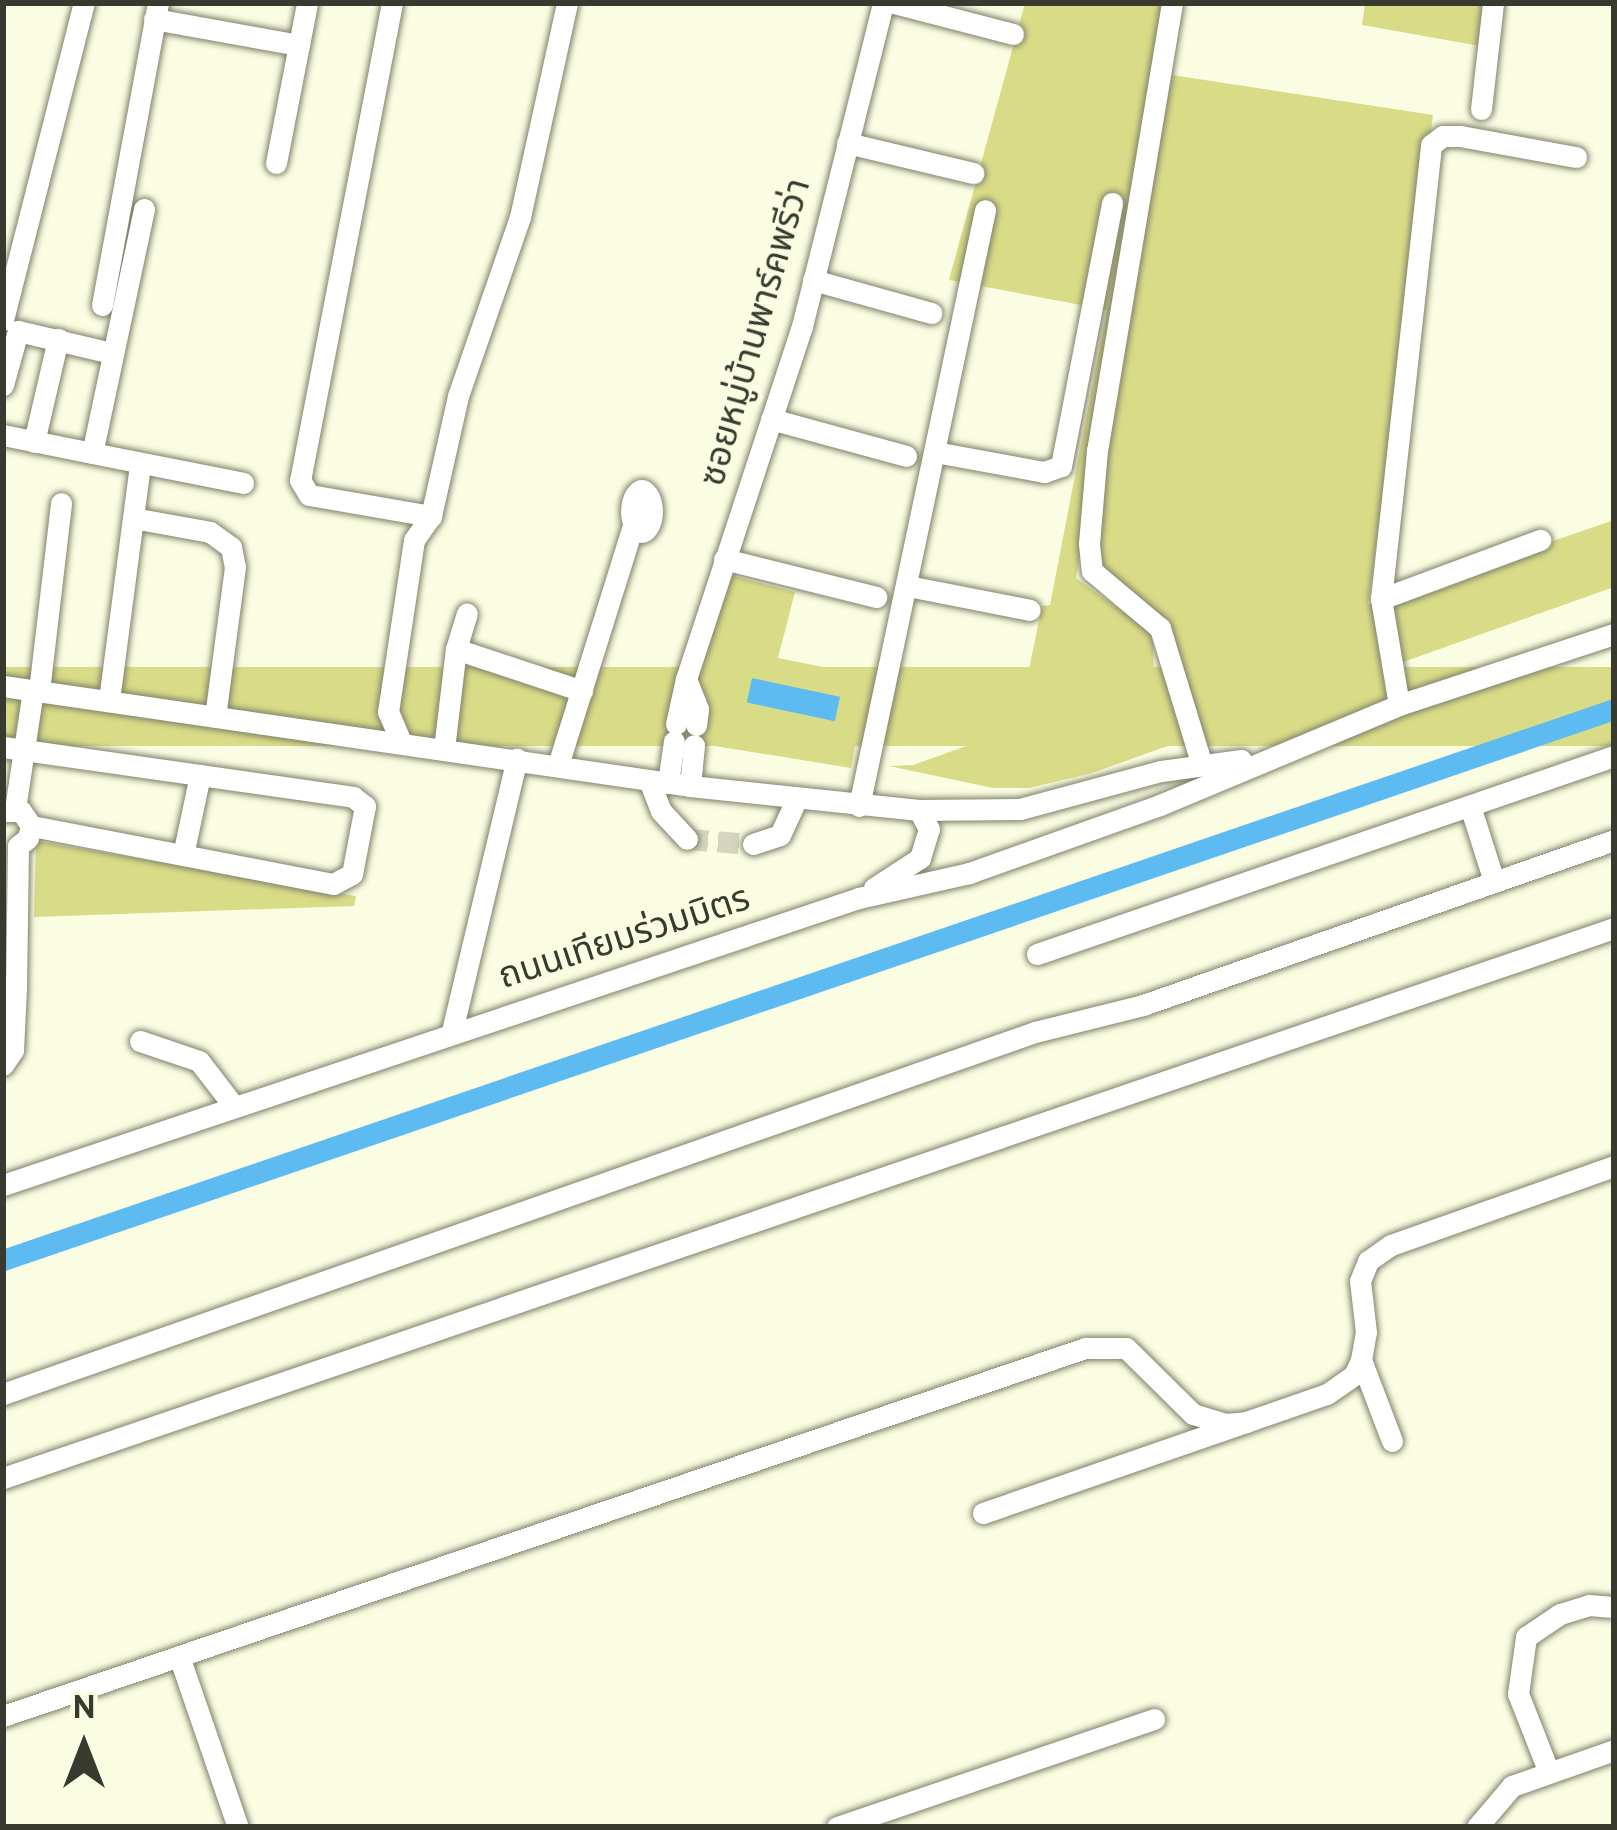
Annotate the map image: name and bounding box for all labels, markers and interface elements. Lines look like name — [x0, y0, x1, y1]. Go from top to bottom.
street label: ซอยหมู่บ้านพาร์คพรีว่า — [693, 174, 823, 492]
street label: ถนนเทียมร่วมมิตร — [494, 879, 756, 1001]
north arrow — [24, 1686, 144, 1806]
text: N — [72, 1689, 96, 1731]

